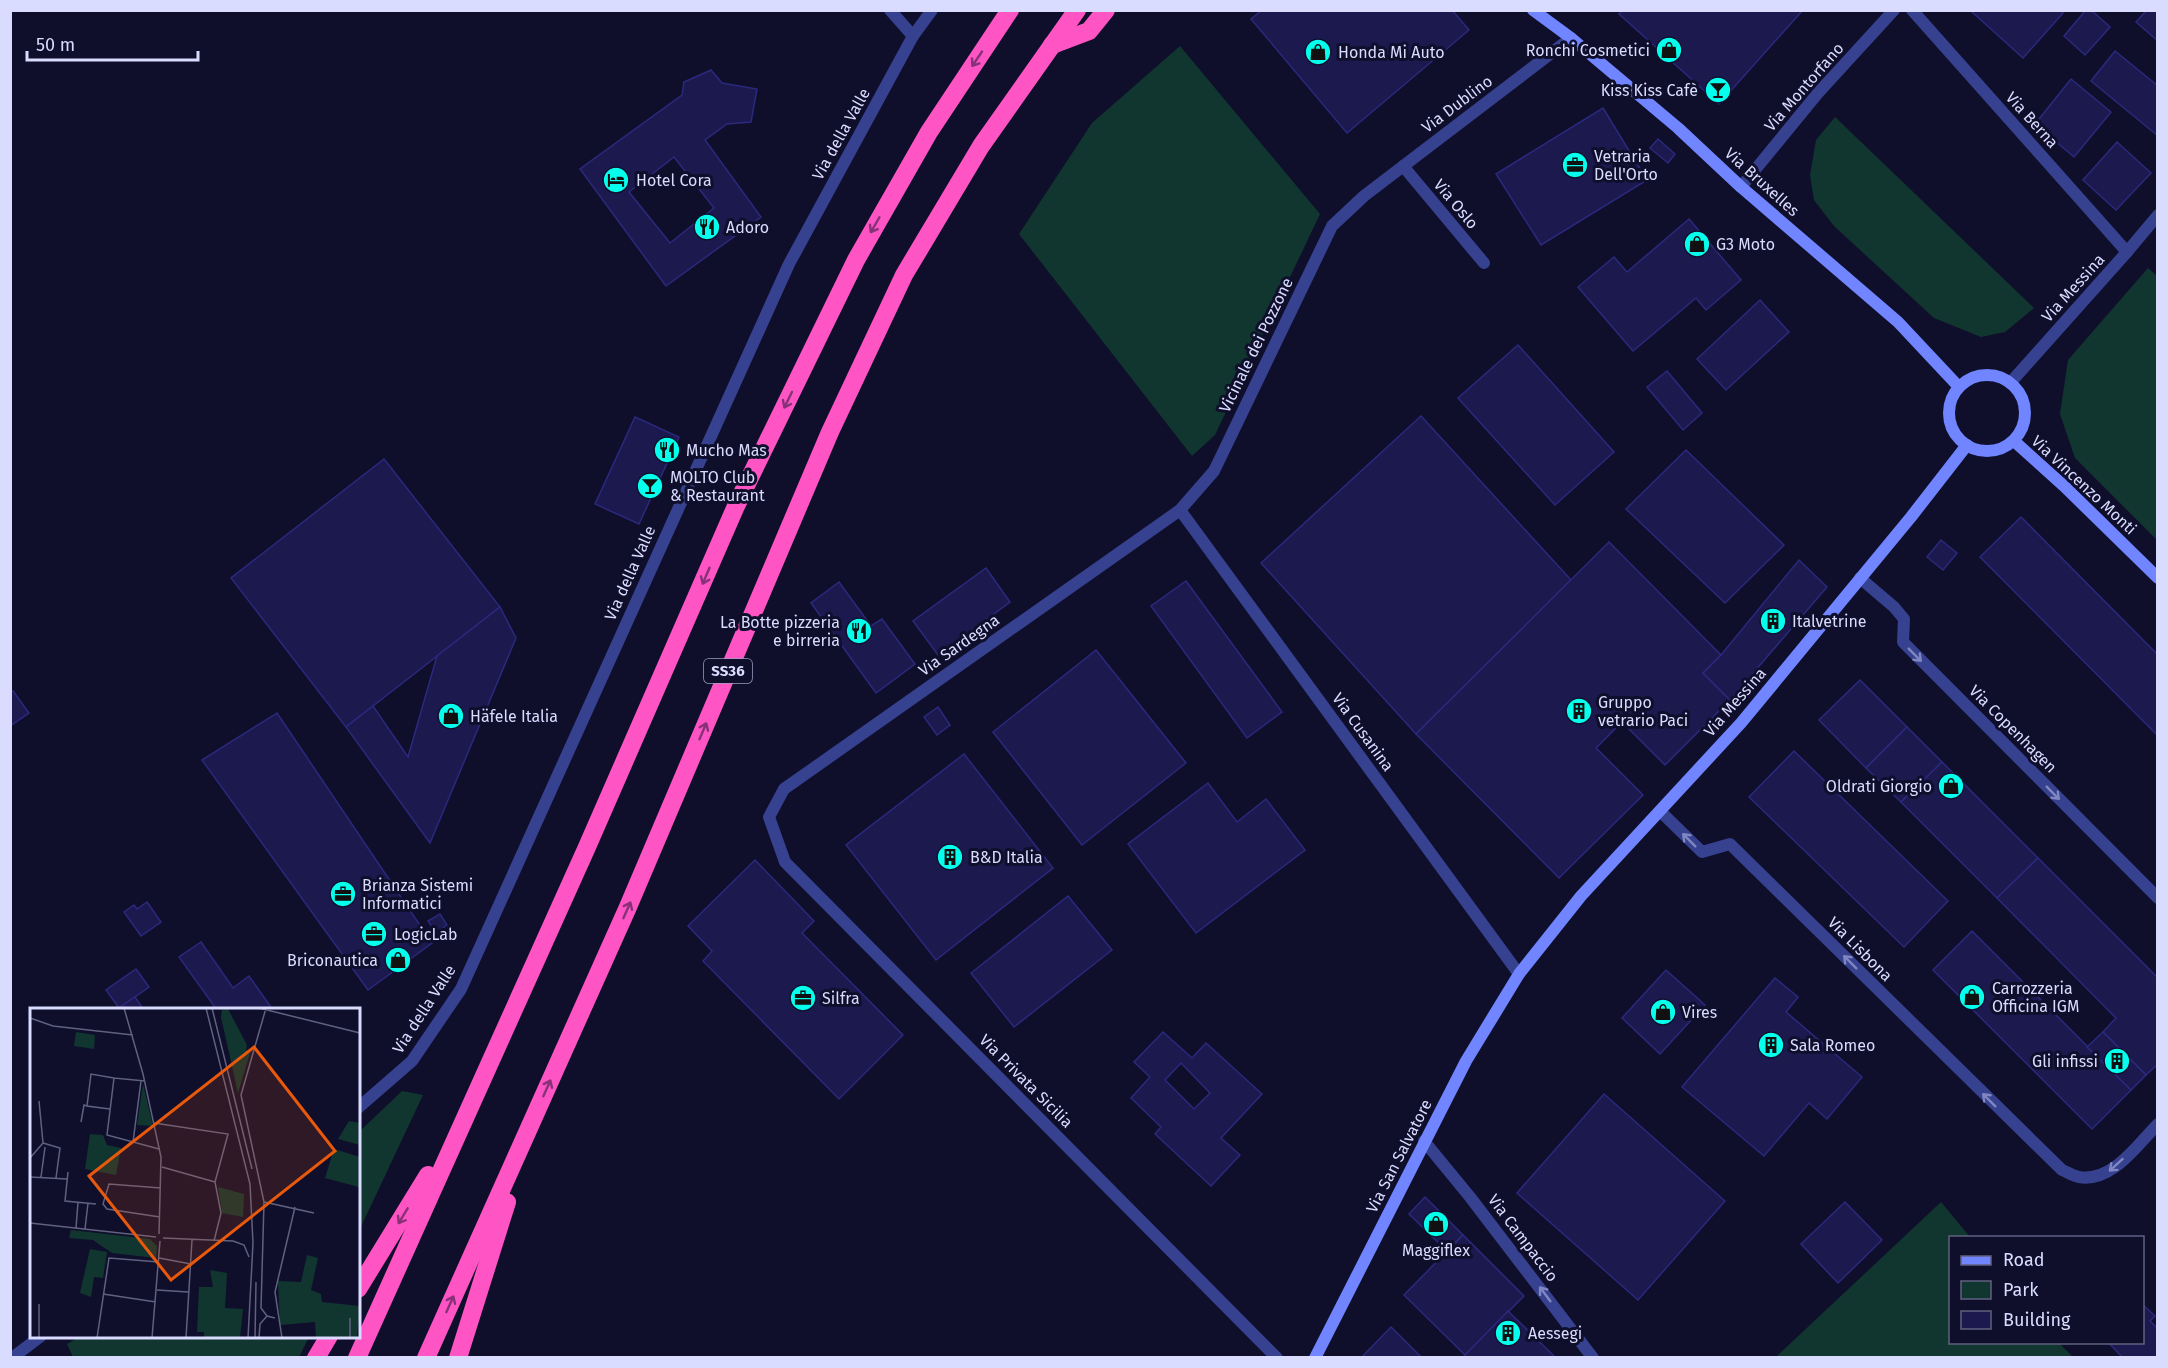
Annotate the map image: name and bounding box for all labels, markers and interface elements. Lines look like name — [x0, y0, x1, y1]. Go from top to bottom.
scale bar — [27, 24, 198, 62]
text: 50 m — [36, 34, 75, 56]
shop icon: Ronchi Cosmetici — [1654, 35, 1684, 65]
shop icon: Honda Mi Auto — [1303, 37, 1333, 67]
street label: Via Montorfano — [1760, 39, 1848, 135]
place label: Ronchi Cosmetici — [1526, 41, 1650, 60]
place label: Honda Mi Auto — [1338, 43, 1445, 62]
one-way arrow — [971, 50, 983, 67]
street label: Via Dublino — [1418, 71, 1496, 137]
bar icon: Kiss Kiss Cafè — [1703, 75, 1733, 105]
place label: Kiss Kiss Cafè — [1601, 81, 1698, 100]
street label: Via della Valle — [808, 85, 874, 183]
street label: Via Berna — [2002, 88, 2062, 152]
street label: Via Bruxelles — [1721, 144, 1803, 220]
place label: Vetraria Dell'Orto — [1594, 147, 1658, 184]
office icon: Vetraria Dell'Orto — [1560, 150, 1590, 180]
hotel icon: Hotel Cora — [601, 165, 631, 195]
place label: Hotel Cora — [636, 171, 712, 190]
street label: Via Oslo — [1430, 175, 1482, 233]
restaurant icon: Adoro — [692, 212, 722, 242]
one-way arrow — [869, 216, 881, 233]
place label: Adoro — [726, 218, 769, 237]
shop icon: G3 Moto — [1682, 229, 1712, 259]
place label: G3 Moto — [1716, 235, 1775, 254]
street label: Via Messina — [2038, 250, 2108, 326]
street label: Vicinale dei Pozzone — [1215, 275, 1297, 415]
one-way arrow — [782, 390, 794, 408]
street label: Via Vincenzo Monti — [2028, 432, 2140, 538]
restaurant icon: Mucho Mas — [652, 435, 682, 465]
place label: Mucho Mas — [686, 441, 767, 460]
place label: MOLTO Club & Restaurant — [670, 468, 765, 505]
bar icon: MOLTO Club & Restaurant — [635, 471, 665, 501]
street label: Via della Valle — [601, 523, 659, 623]
one-way arrow — [699, 567, 711, 585]
building icon: Italvetrine — [1758, 606, 1788, 636]
street label: Via Sardegna — [915, 610, 1003, 680]
place label: Italvetrine — [1792, 612, 1867, 631]
place label: La Botte pizzeria e birreria — [720, 613, 840, 650]
restaurant icon: La Botte pizzeria e birreria — [844, 616, 874, 646]
one-way arrow — [1908, 647, 1923, 662]
road number: SS36 — [704, 659, 752, 683]
street label: Via Messina — [1700, 664, 1770, 740]
street label: Via Copenhagen — [1965, 681, 2061, 777]
street label: Via Cusanina — [1328, 689, 1398, 775]
place label: Gruppo vetrario Paci — [1598, 693, 1688, 730]
building icon: Gruppo vetrario Paci — [1564, 696, 1594, 726]
shop icon: Häfele Italia — [436, 701, 466, 731]
place label: Häfele Italia — [470, 707, 558, 726]
one-way arrow — [698, 722, 709, 740]
shop icon: Oldrati Giorgio — [1936, 771, 1966, 801]
place label: Oldrati Giorgio — [1826, 777, 1932, 796]
one-way arrow — [2046, 785, 2060, 800]
one-way arrow — [1682, 833, 1697, 848]
building icon: B&D Italia — [935, 842, 965, 872]
place label: B&D Italia — [970, 848, 1043, 867]
place label: Brianza Sistemi Informatici — [362, 876, 473, 913]
office icon: Brianza Sistemi Informatici — [328, 879, 358, 909]
one-way arrow — [622, 901, 633, 920]
street label: Via Lisbona — [1824, 913, 1896, 985]
office icon: LogicLab — [359, 919, 389, 949]
place label: LogicLab — [394, 925, 457, 944]
shop icon: Briconautica — [383, 945, 413, 975]
place label: Briconautica — [287, 951, 378, 970]
one-way arrow — [1843, 955, 1858, 970]
street label: Via della Valle — [388, 961, 460, 1057]
place label: Carrozzeria Officina IGM — [1992, 979, 2079, 1016]
shop icon: Carrozzeria Officina IGM — [1957, 982, 1987, 1012]
office icon: Silfra — [788, 983, 818, 1013]
place label: Silfra — [822, 989, 860, 1008]
shop icon: Vires — [1648, 997, 1678, 1027]
place label: Vires — [1682, 1003, 1717, 1022]
inset map — [30, 1008, 360, 1338]
street label: Via Privata Sicilia — [975, 1030, 1077, 1132]
building icon: Sala Romeo — [1756, 1030, 1786, 1060]
place label: Sala Romeo — [1790, 1036, 1875, 1055]
building icon: Gli infissi — [2102, 1046, 2132, 1076]
place label: Gli infissi — [2032, 1052, 2098, 1071]
one-way arrow — [543, 1079, 554, 1097]
one-way arrow — [1981, 1092, 1996, 1107]
street label: Via San Salvatore — [1362, 1096, 1436, 1216]
one-way arrow — [2109, 1158, 2124, 1172]
street label: Via Campaccio — [1484, 1191, 1562, 1285]
one-way arrow — [397, 1207, 409, 1224]
shop icon: Maggiflex — [1421, 1209, 1451, 1239]
legend — [1949, 1236, 2144, 1344]
place label: Maggiflex — [1402, 1241, 1470, 1260]
text: Road — [2003, 1249, 2045, 1271]
text: Park — [2003, 1279, 2039, 1301]
one-way arrow — [1539, 1287, 1551, 1303]
one-way arrow — [445, 1296, 457, 1314]
text: Building — [2003, 1309, 2071, 1331]
building icon: Aessegi — [1493, 1318, 1523, 1348]
place label: Aessegi — [1528, 1324, 1582, 1343]

